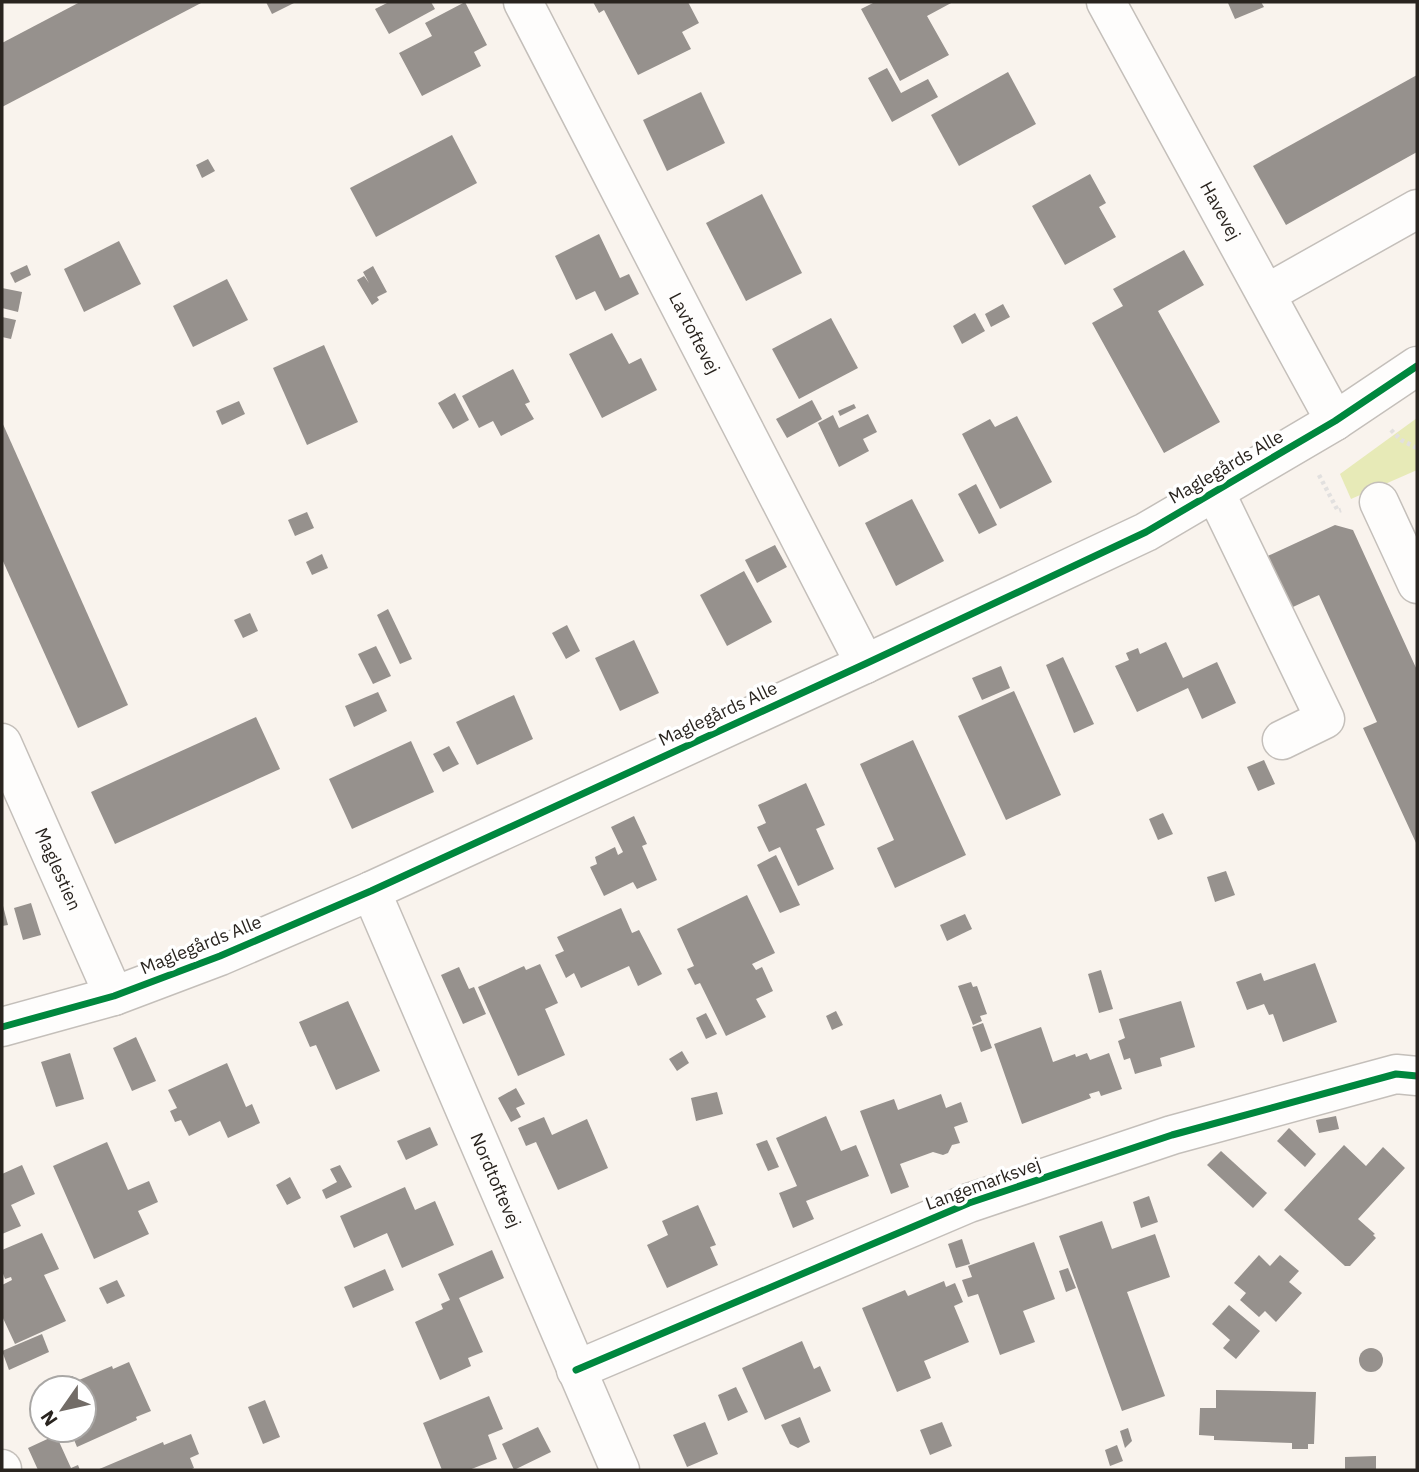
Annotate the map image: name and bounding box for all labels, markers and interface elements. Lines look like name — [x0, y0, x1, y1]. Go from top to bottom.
street label: Havevej — [1195, 177, 1246, 244]
street label: Lavtoftevej — [664, 289, 725, 378]
street label: Maglegårds Alle — [1164, 424, 1287, 509]
street label: Maglegårds Alle — [655, 676, 781, 751]
street label: Maglestien — [30, 824, 87, 914]
street label: Maglegårds Alle — [137, 910, 265, 979]
street label: Nordtoftevej — [465, 1129, 526, 1231]
street label: Langemarksvej — [922, 1152, 1044, 1215]
north arrow — [28, 1374, 98, 1444]
text: N — [35, 1406, 63, 1431]

